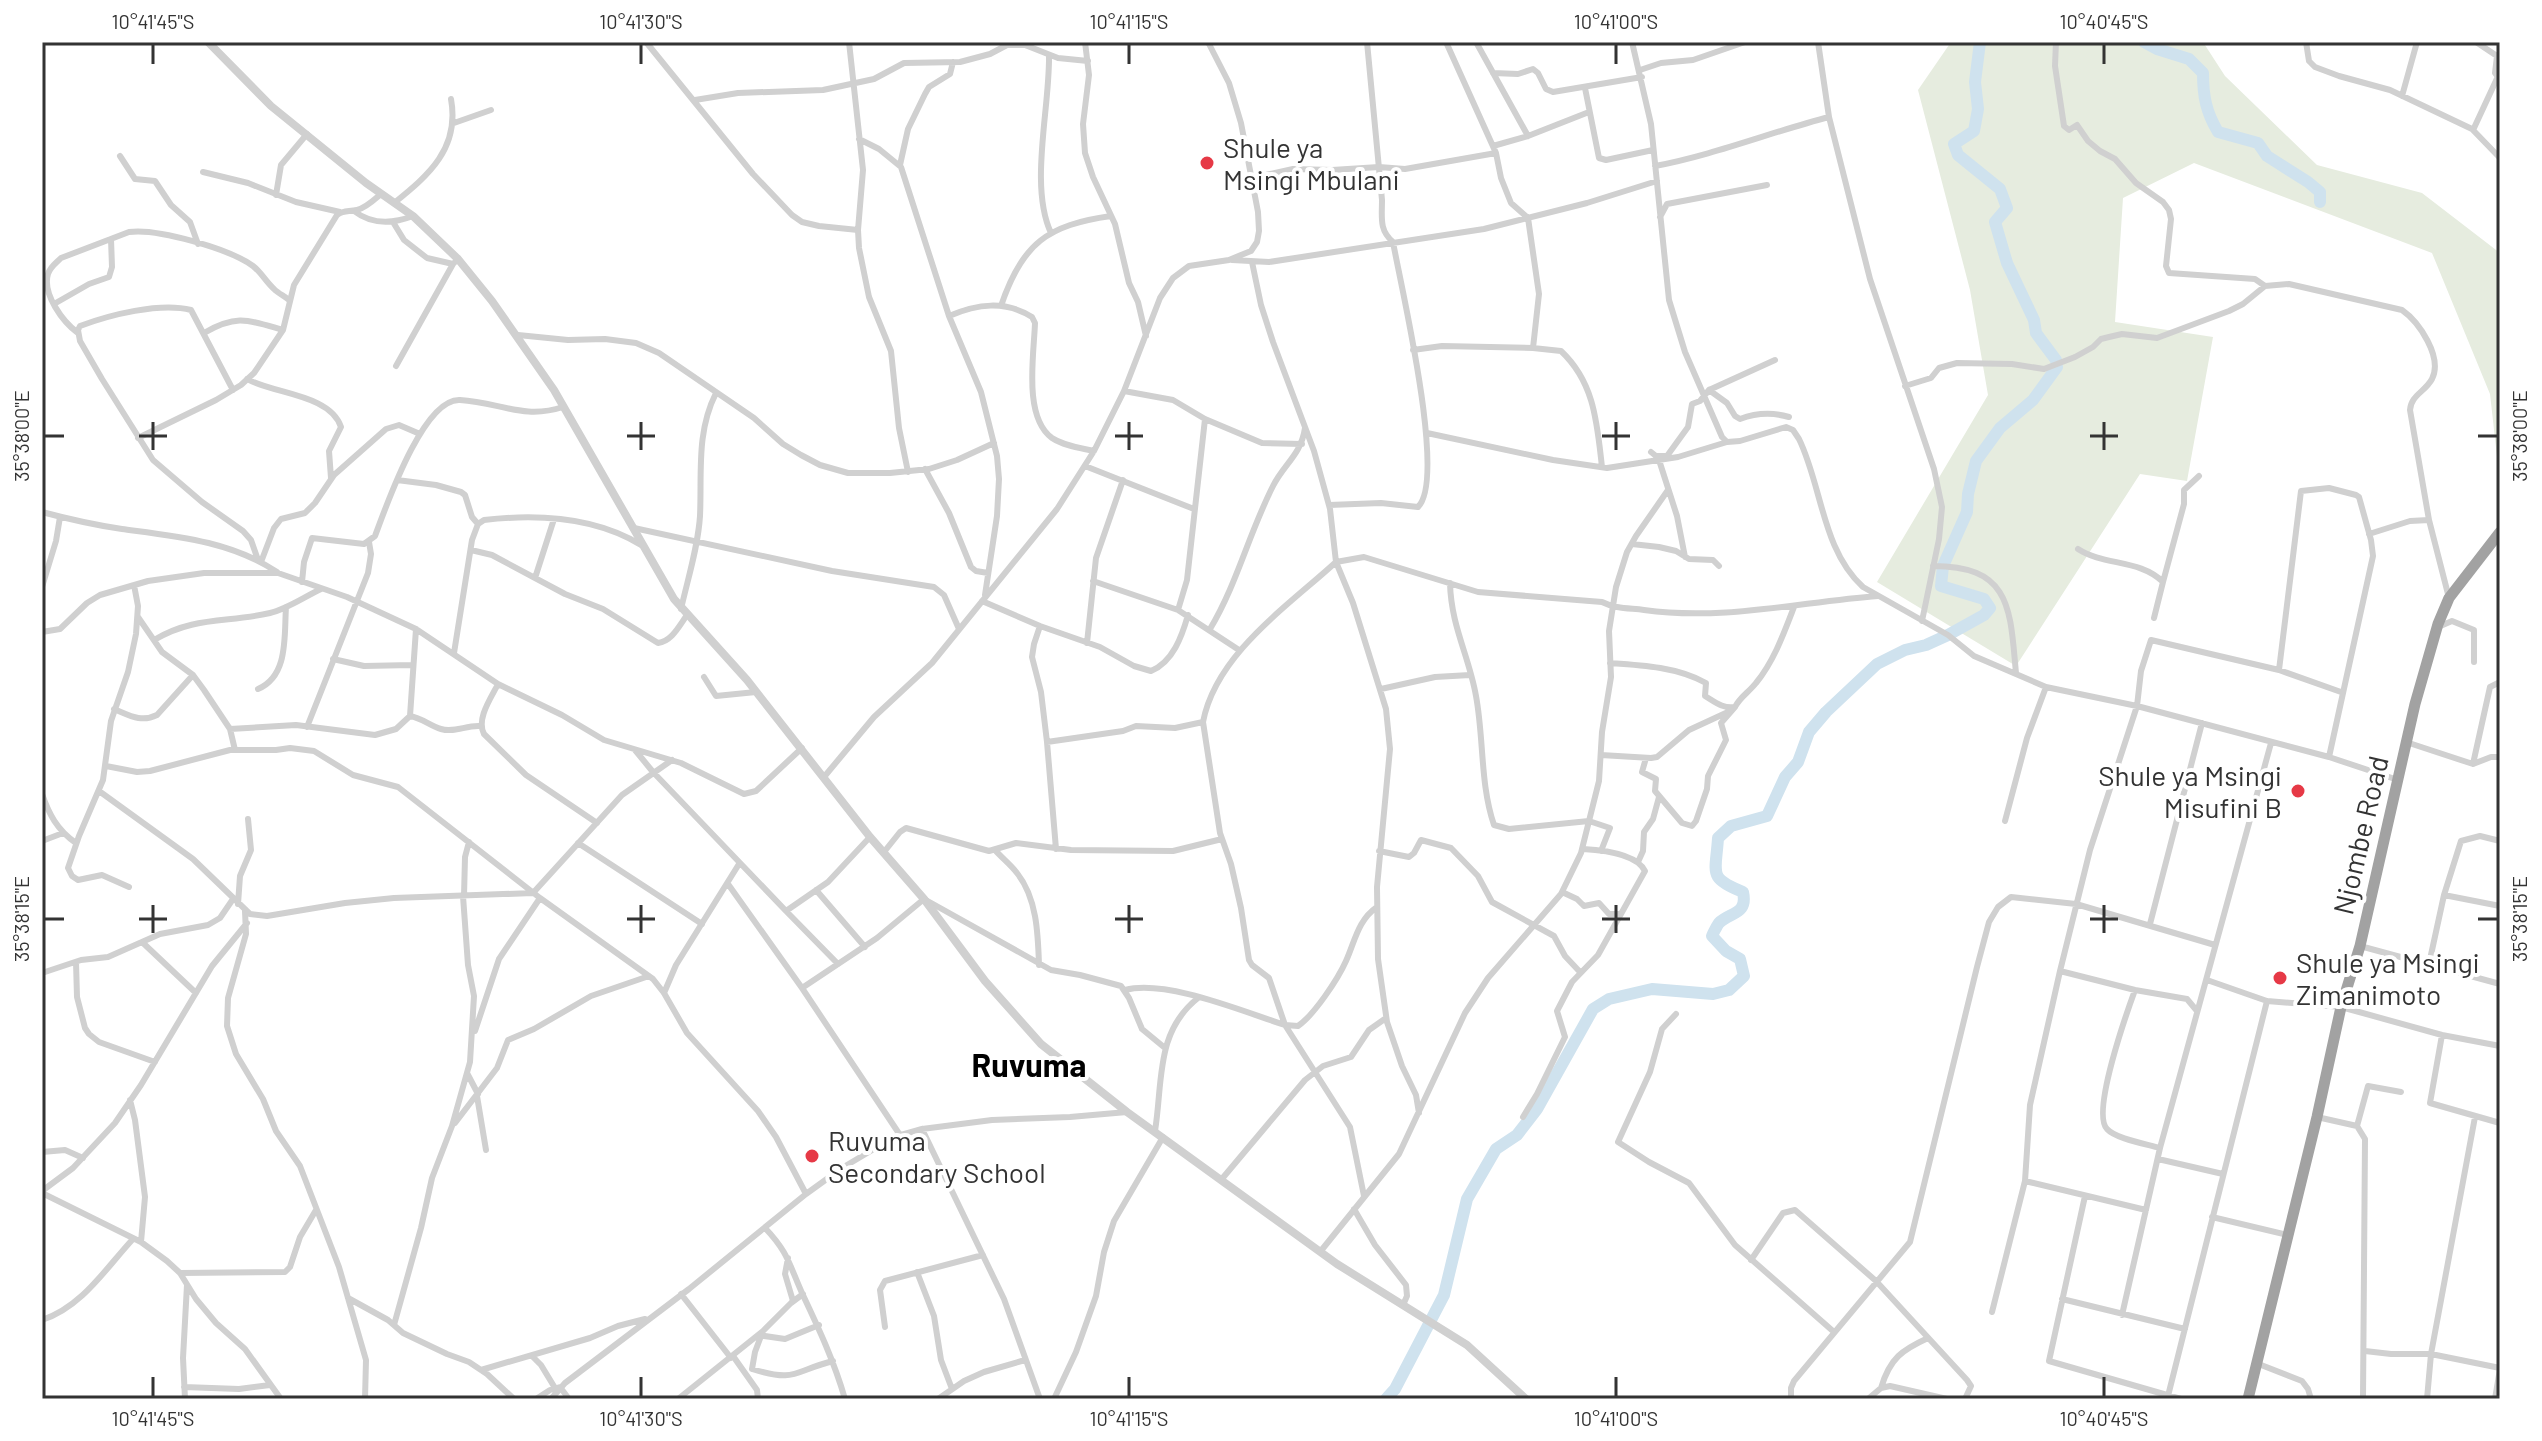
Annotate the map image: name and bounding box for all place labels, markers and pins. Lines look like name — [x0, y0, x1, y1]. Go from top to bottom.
place label: Shule ya Msingi Mbulani — [1223, 130, 1400, 196]
marker: Shule ya Msingi Mbulani — [1198, 154, 1216, 172]
place label: Shule ya Msingi Misufini B — [2098, 758, 2282, 824]
marker: Shule ya Msingi Misufini B — [2289, 782, 2307, 800]
place label: Shule ya Msingi Zimanimoto — [2296, 945, 2480, 1011]
marker: Shule ya Msingi Zimanimoto — [2271, 969, 2289, 987]
place label: Ruvuma Secondary School — [828, 1123, 1046, 1189]
marker: Ruvuma Secondary School — [803, 1147, 821, 1165]

